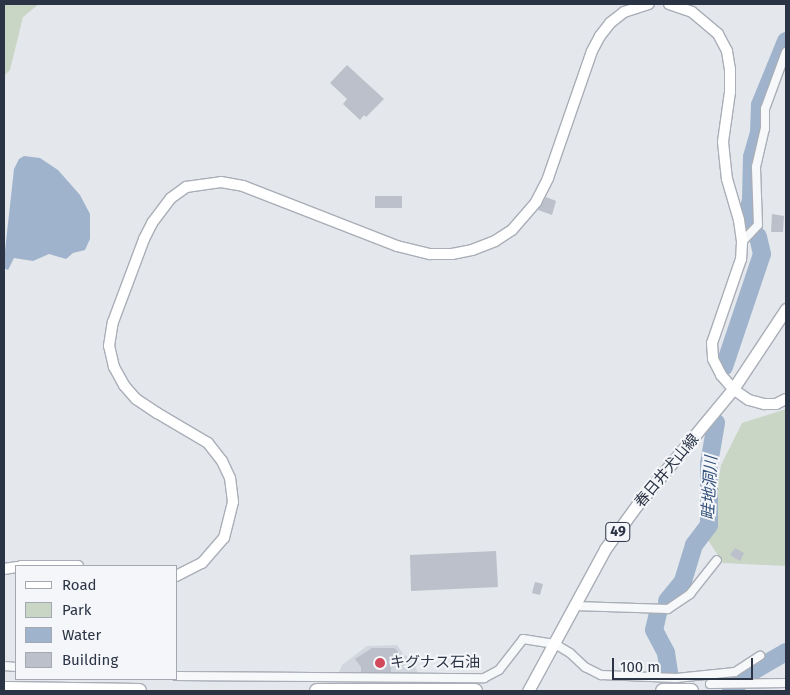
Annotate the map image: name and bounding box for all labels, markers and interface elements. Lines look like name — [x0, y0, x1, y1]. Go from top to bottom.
street label: 春日井犬山線 — [631, 431, 703, 511]
water label: 畦地洞川 — [699, 456, 721, 520]
road number: 49 — [604, 520, 632, 544]
legend — [15, 565, 178, 680]
text: Road — [62, 576, 97, 594]
text: Park — [62, 601, 92, 619]
text: Water — [62, 626, 101, 644]
scale bar — [615, 648, 756, 680]
text: Building — [62, 651, 118, 669]
place label: キグナス石油 — [390, 654, 480, 672]
marker: キグナス石油 — [374, 657, 386, 669]
text: 100 m — [620, 658, 660, 676]

